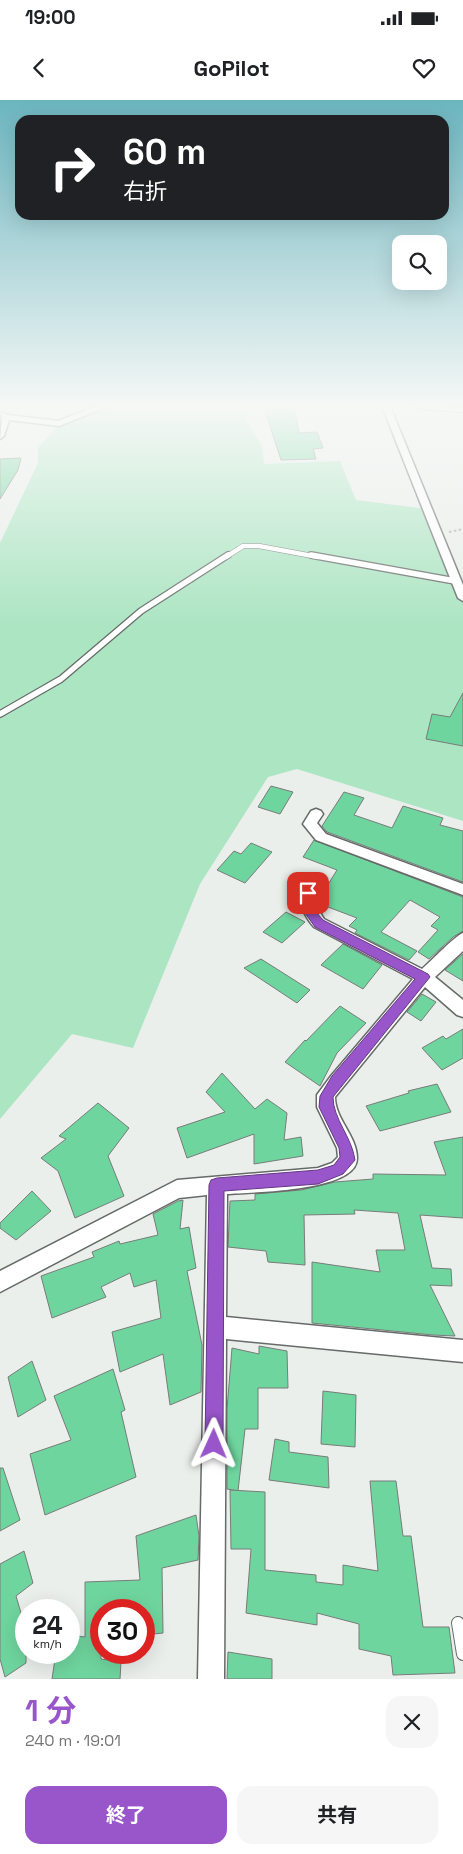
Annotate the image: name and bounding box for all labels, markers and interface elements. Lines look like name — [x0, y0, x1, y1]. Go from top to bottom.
text: 19:00 — [25, 5, 76, 30]
icon: back — [25, 54, 53, 82]
text: GoPilot — [193, 54, 270, 82]
icon: heart — [410, 54, 438, 82]
text: 60 m — [123, 130, 206, 174]
icon: right — [40, 135, 105, 200]
text: 右折 — [123, 177, 167, 205]
map controls — [392, 235, 447, 290]
button: search — [392, 235, 447, 290]
pin — [287, 872, 329, 914]
icon: arrive — [294, 879, 322, 907]
position arrow — [187, 1417, 239, 1469]
speed limit sign: 30 — [90, 1599, 155, 1664]
text: 24 — [32, 1609, 63, 1641]
text: km/h — [33, 1636, 62, 1652]
text: 1 分 — [25, 1691, 76, 1730]
button: close — [386, 1696, 438, 1748]
text: 240 m · 19:01 — [25, 1730, 121, 1751]
button: 終了 — [25, 1786, 227, 1844]
button: 共有 — [237, 1786, 438, 1844]

